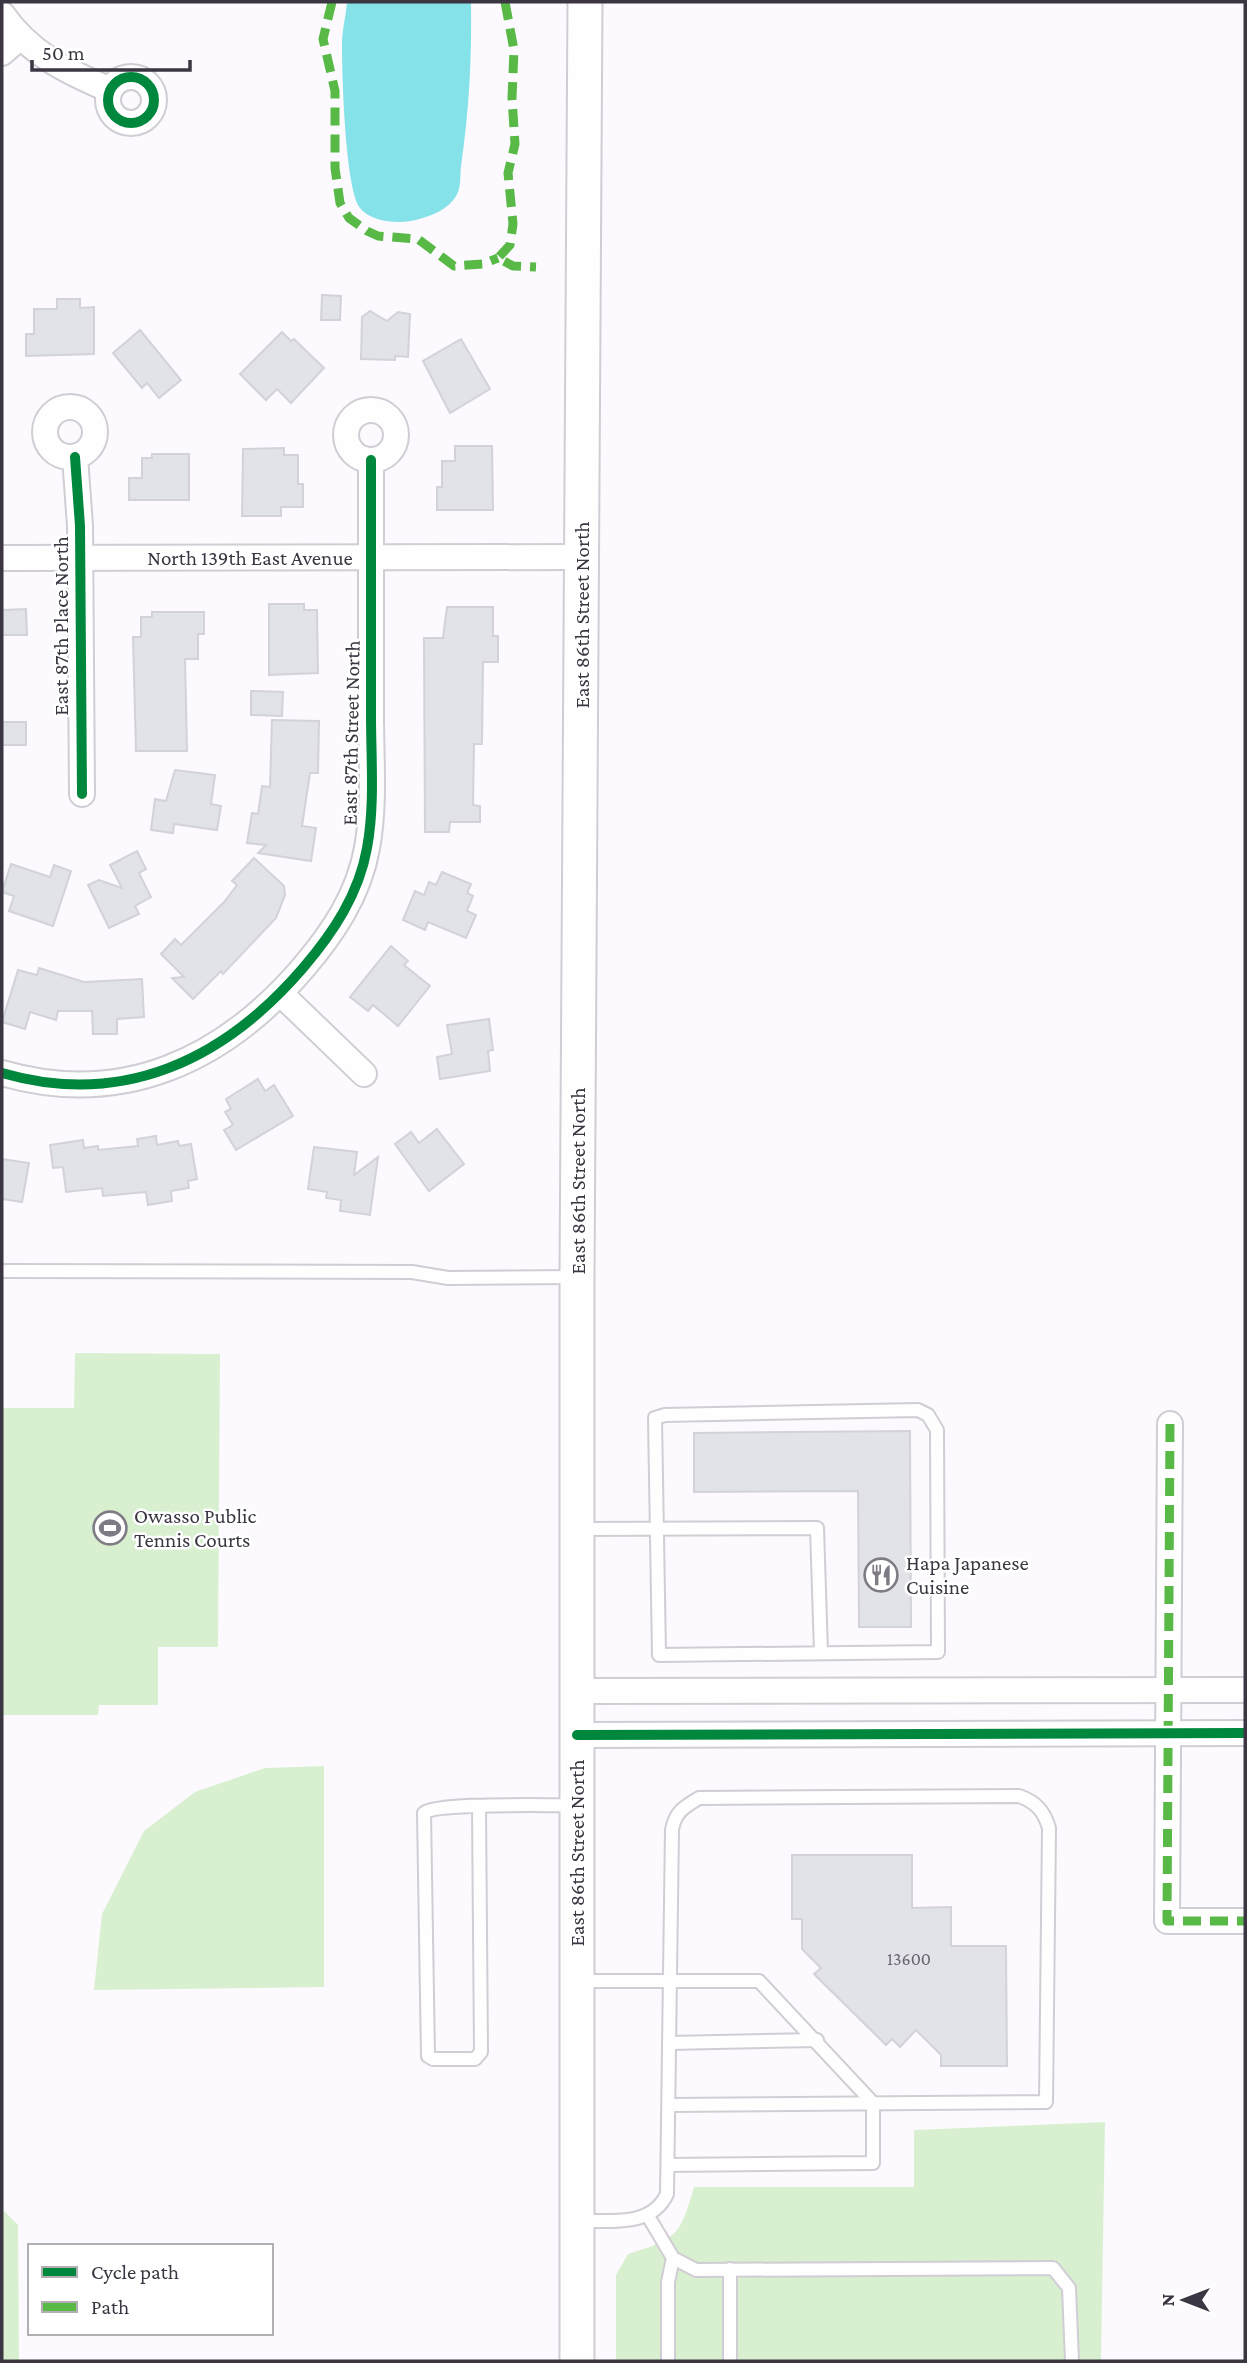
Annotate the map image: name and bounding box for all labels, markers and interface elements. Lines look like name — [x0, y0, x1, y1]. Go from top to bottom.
scale bar — [32, 28, 189, 72]
text: 50 m — [42, 41, 85, 65]
street label: East 86th Street North — [570, 521, 594, 709]
street label: East 87th Place North — [49, 536, 73, 716]
street label: North 139th East Avenue — [147, 546, 353, 570]
street label: East 87th Street North — [337, 640, 365, 826]
street label: East 86th Street North — [566, 1087, 590, 1275]
place label: Owasso Public Tennis Courts — [134, 1504, 256, 1552]
sports icon: Owasso Public Tennis Courts — [91, 1509, 129, 1547]
place label: Hapa Japanese Cuisine — [906, 1551, 1029, 1599]
restaurant icon: Hapa Japanese Cuisine — [862, 1556, 900, 1594]
street label: East 86th Street North — [565, 1759, 589, 1947]
house number: 13600 — [887, 1949, 931, 1969]
legend — [28, 2244, 273, 2335]
text: Cycle path — [91, 2260, 179, 2284]
north arrow — [1149, 2265, 1219, 2335]
text: N — [1157, 2293, 1178, 2306]
text: Path — [91, 2295, 129, 2319]

